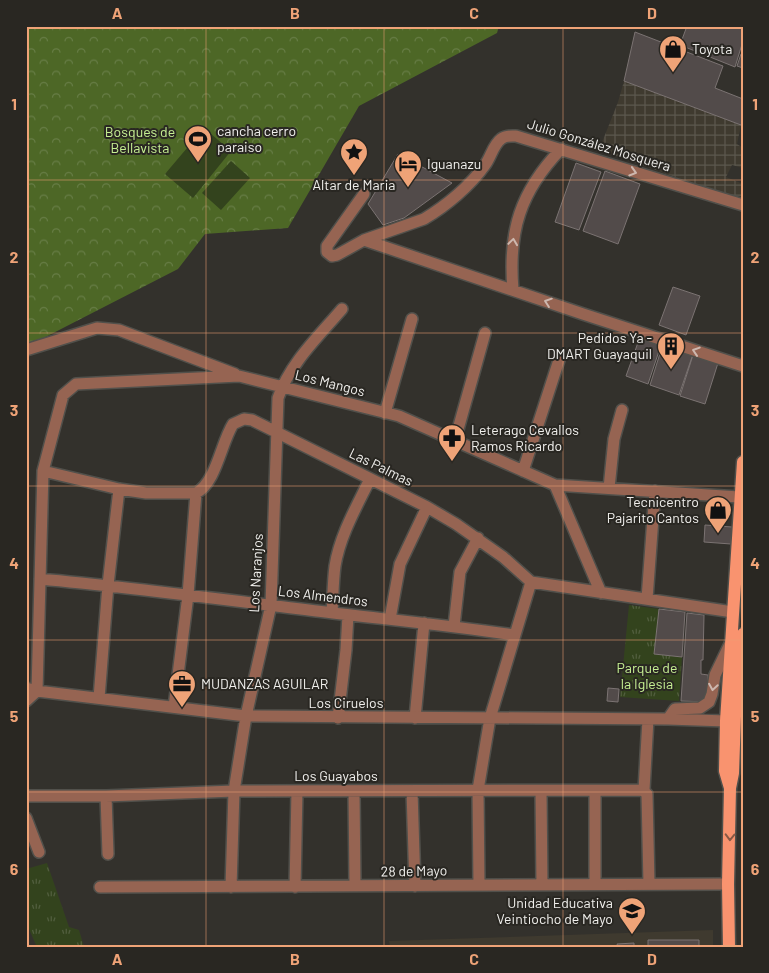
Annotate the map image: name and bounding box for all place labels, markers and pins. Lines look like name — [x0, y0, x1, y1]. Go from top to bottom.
shop icon: Toyota — [658, 34, 688, 73]
place label: Toyota — [692, 40, 732, 57]
place label: cancha cerro paraiso — [217, 122, 296, 155]
sports icon: cancha cerro paraiso — [183, 124, 213, 163]
place icon: Altar de Maria — [339, 137, 369, 176]
hotel icon: Iguanazu — [393, 149, 423, 188]
place label: Iguanazu — [427, 155, 481, 172]
place label: Altar de Maria — [313, 176, 395, 193]
place label: Pedidos Ya - DMART Guayaquil — [547, 329, 652, 362]
building icon: Pedidos Ya - DMART Guayaquil — [656, 331, 686, 370]
place label: Leterago Cevallos Ramos Ricardo — [471, 421, 579, 454]
pharmacy icon: Leterago Cevallos Ramos Ricardo — [437, 423, 467, 462]
place label: Tecnicentro Pajarito Cantos — [607, 493, 699, 526]
shop icon: Tecnicentro Pajarito Cantos — [703, 495, 733, 534]
office icon: MUDANZAS AGUILAR — [167, 669, 197, 708]
place label: MUDANZAS AGUILAR — [201, 675, 328, 692]
place label: Unidad Educativa Veintiocho de Mayo — [497, 894, 613, 927]
school or university icon: Unidad Educativa Veintiocho de Mayo — [617, 896, 647, 935]

